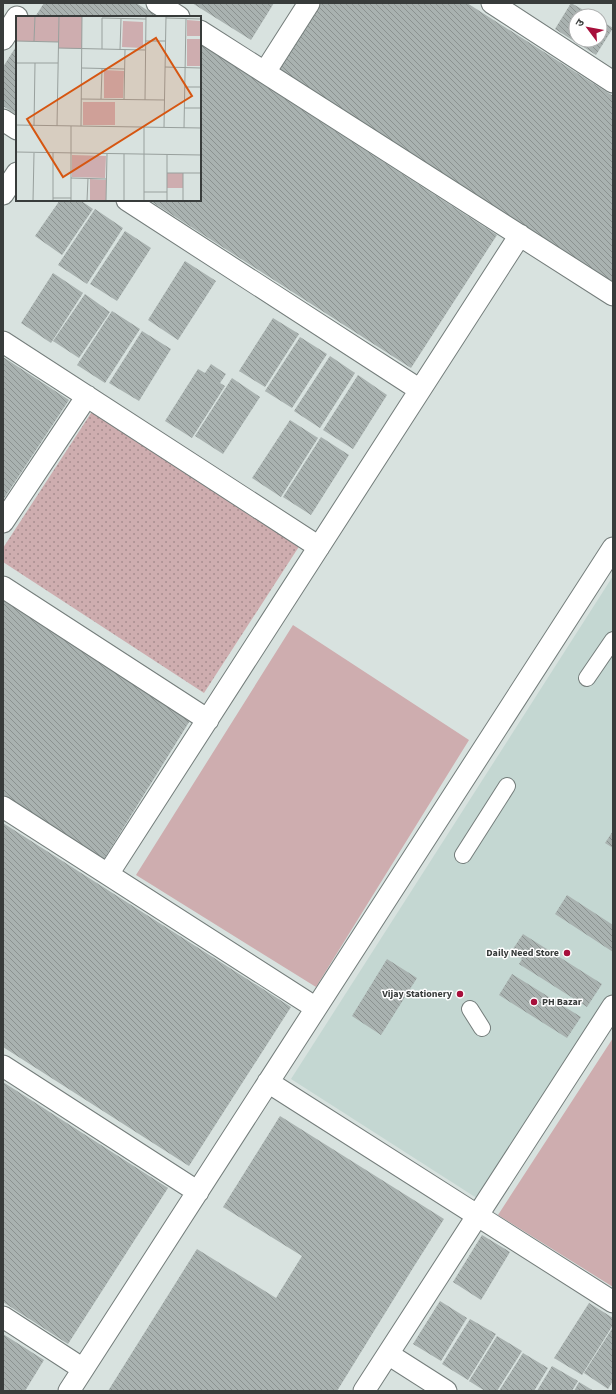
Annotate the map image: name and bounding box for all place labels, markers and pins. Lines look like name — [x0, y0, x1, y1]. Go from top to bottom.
place label: Daily Need Store — [486, 946, 559, 960]
marker: Daily Need Store — [562, 948, 572, 958]
place label: Vijay Stationery — [381, 987, 453, 1001]
marker: Vijay Stationery — [455, 989, 465, 999]
place label: PH Bazar — [542, 995, 582, 1009]
marker: PH Bazar — [529, 997, 539, 1007]

